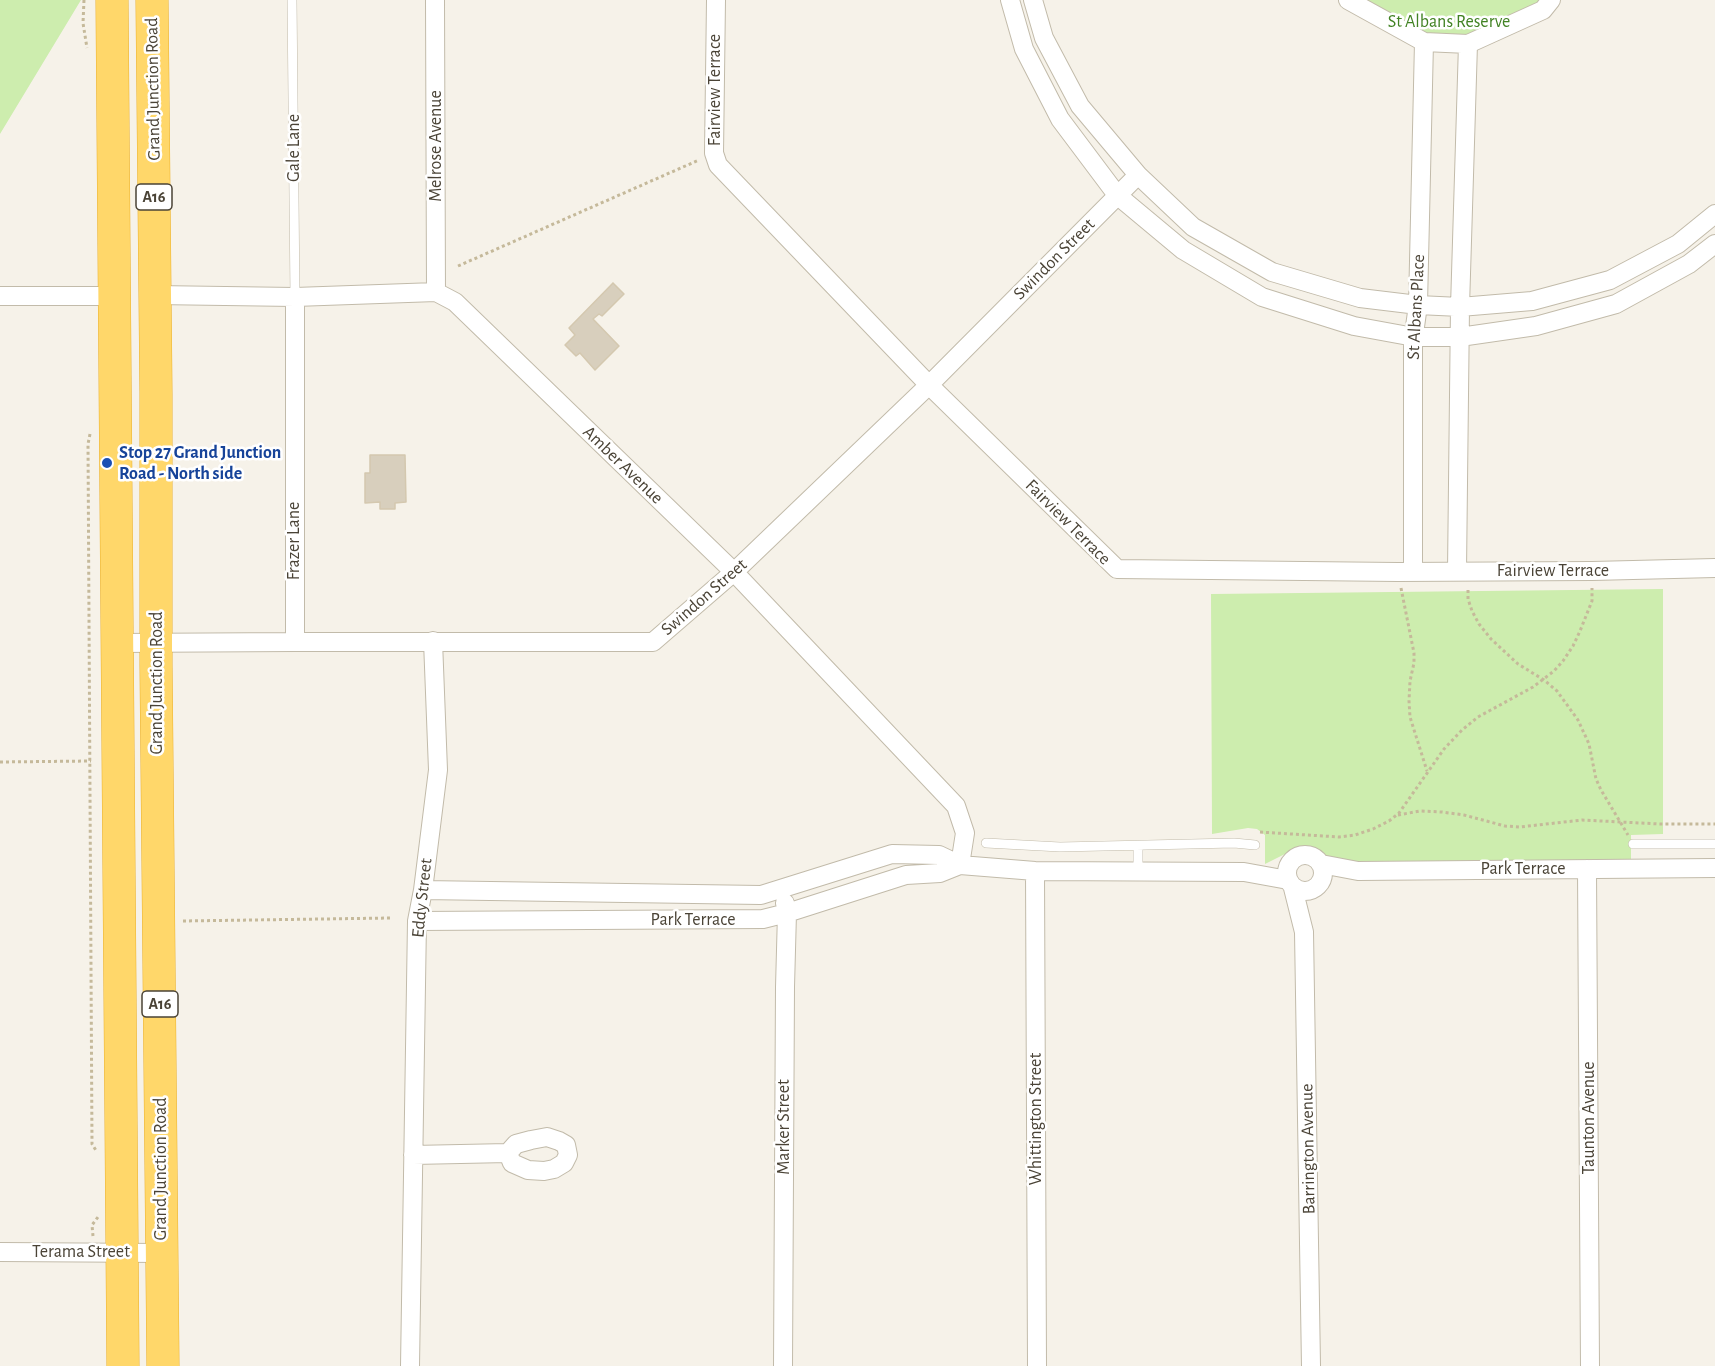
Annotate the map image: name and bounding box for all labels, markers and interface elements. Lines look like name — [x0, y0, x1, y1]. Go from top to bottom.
park label: St Albans Reserve — [1388, 11, 1510, 33]
street label: Grand Junction Road — [141, 17, 165, 161]
street label: Fairview Terrace — [704, 34, 726, 146]
street label: Melrose Avenue — [425, 90, 447, 202]
street label: Gale Lane — [283, 114, 305, 182]
road number: A16 — [136, 184, 172, 210]
street label: Swindon Street — [1009, 214, 1099, 304]
street label: St Albans Place — [1402, 254, 1430, 360]
street label: Amber Avenue — [578, 421, 668, 509]
place label: Stop 27 Grand Junction Road - North side — [119, 442, 281, 484]
marker: Stop 27 Grand Junction Road - North side — [100, 456, 114, 470]
street label: Fairview Terrace — [1021, 475, 1115, 569]
street label: Frazer Lane — [283, 502, 305, 580]
street label: Swindon Street — [657, 554, 751, 640]
street label: Fairview Terrace — [1497, 560, 1609, 582]
street label: Grand Junction Road — [146, 611, 168, 755]
street label: Eddy Street — [407, 857, 437, 939]
street label: Park Terrace — [1481, 858, 1565, 880]
street label: Park Terrace — [651, 909, 735, 931]
road number: A16 — [142, 991, 178, 1017]
street label: Whittington Street — [1025, 1053, 1047, 1185]
street label: Taunton Avenue — [1578, 1061, 1600, 1175]
street label: Marker Street — [773, 1079, 795, 1175]
street label: Barrington Avenue — [1296, 1083, 1320, 1215]
street label: Grand Junction Road — [150, 1097, 172, 1241]
street label: Terama Street — [32, 1241, 130, 1263]

